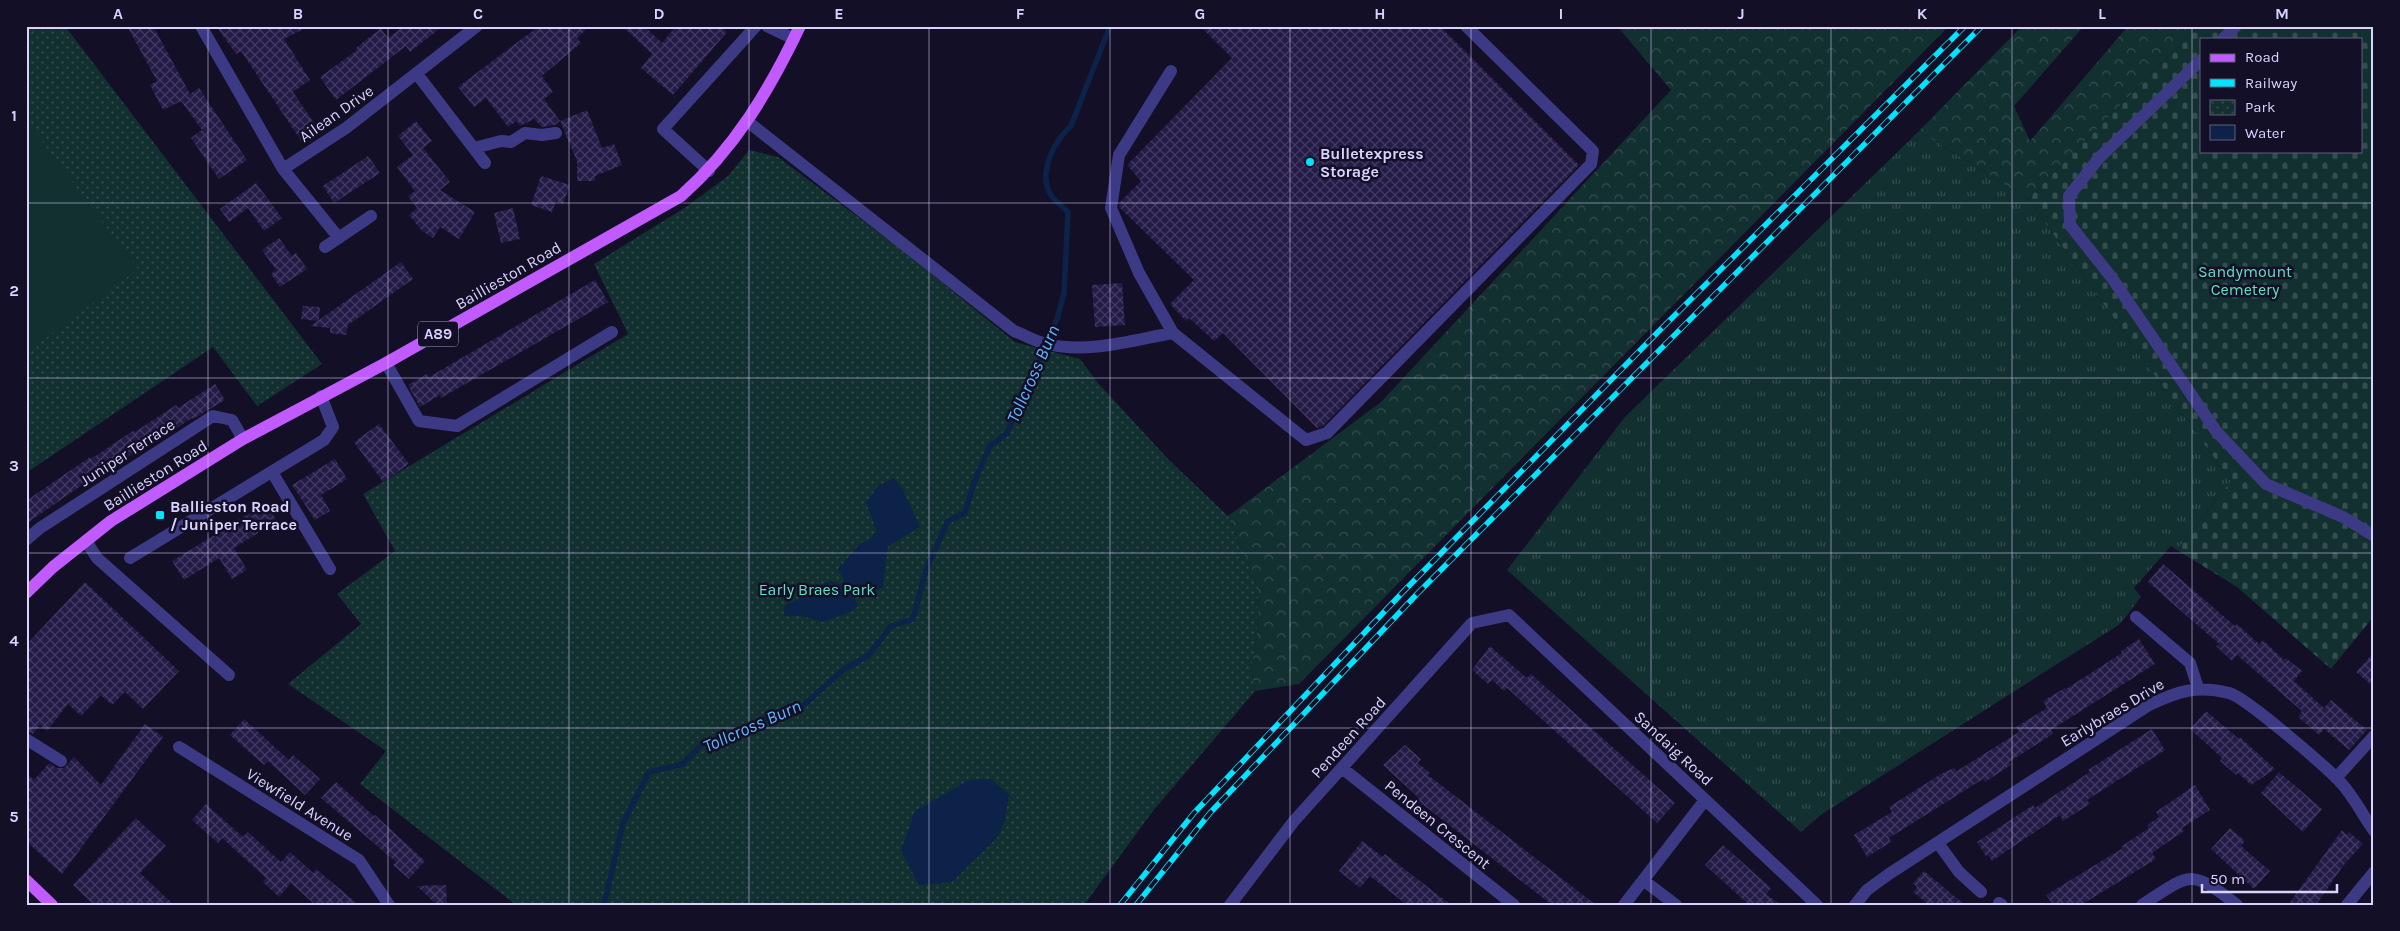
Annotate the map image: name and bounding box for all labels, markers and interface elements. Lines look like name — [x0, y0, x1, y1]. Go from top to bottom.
text: A — [113, 4, 123, 23]
text: B — [293, 4, 303, 23]
text: C — [473, 4, 483, 23]
text: D — [654, 4, 665, 23]
text: E — [834, 4, 844, 23]
text: F — [1016, 4, 1025, 23]
text: G — [1195, 4, 1205, 23]
text: H — [1374, 4, 1386, 23]
text: I — [1559, 4, 1563, 23]
text: J — [1737, 4, 1745, 23]
text: K — [1917, 4, 1928, 23]
text: L — [2098, 4, 2106, 23]
text: M — [2275, 4, 2289, 23]
legend — [2200, 38, 2362, 152]
text: Road — [2245, 48, 2280, 66]
text: Railway — [2245, 74, 2297, 92]
street label: Ailean Drive — [295, 81, 377, 146]
text: Park — [2245, 98, 2275, 116]
text: 1 — [11, 106, 17, 125]
text: Water — [2245, 124, 2286, 142]
place label: Bulletexpress Storage — [1320, 144, 1424, 181]
marker: Bulletexpress Storage — [1304, 156, 1316, 168]
street label: Baillieston Road — [452, 237, 564, 313]
park label: Sandymount Cemetery — [2198, 262, 2292, 299]
text: 2 — [9, 281, 19, 300]
road number: A89 — [418, 322, 458, 346]
water label: Tollcross Burn — [1002, 322, 1064, 426]
street label: Juniper Terrace — [76, 415, 178, 490]
street label: Baillieston Road — [100, 436, 211, 515]
text: 3 — [9, 456, 19, 475]
place label: Ballieston Road / Juniper Terrace — [170, 497, 297, 534]
marker: Ballieston Road / Juniper Terrace — [154, 509, 166, 521]
park label: Early Braes Park — [759, 580, 875, 599]
text: 4 — [9, 631, 19, 650]
street label: Earlybraes Drive — [2057, 674, 2167, 751]
street label: Pendeen Road — [1307, 693, 1390, 782]
water label: Tollcross Burn — [700, 695, 804, 757]
street label: Sandaig Road — [1630, 707, 1717, 790]
street label: Viewfield Avenue — [243, 764, 357, 845]
street label: Pendeen Crescent — [1381, 776, 1494, 873]
text: 5 — [9, 807, 19, 826]
scale bar — [2202, 861, 2338, 893]
text: 50 m — [2210, 870, 2245, 888]

